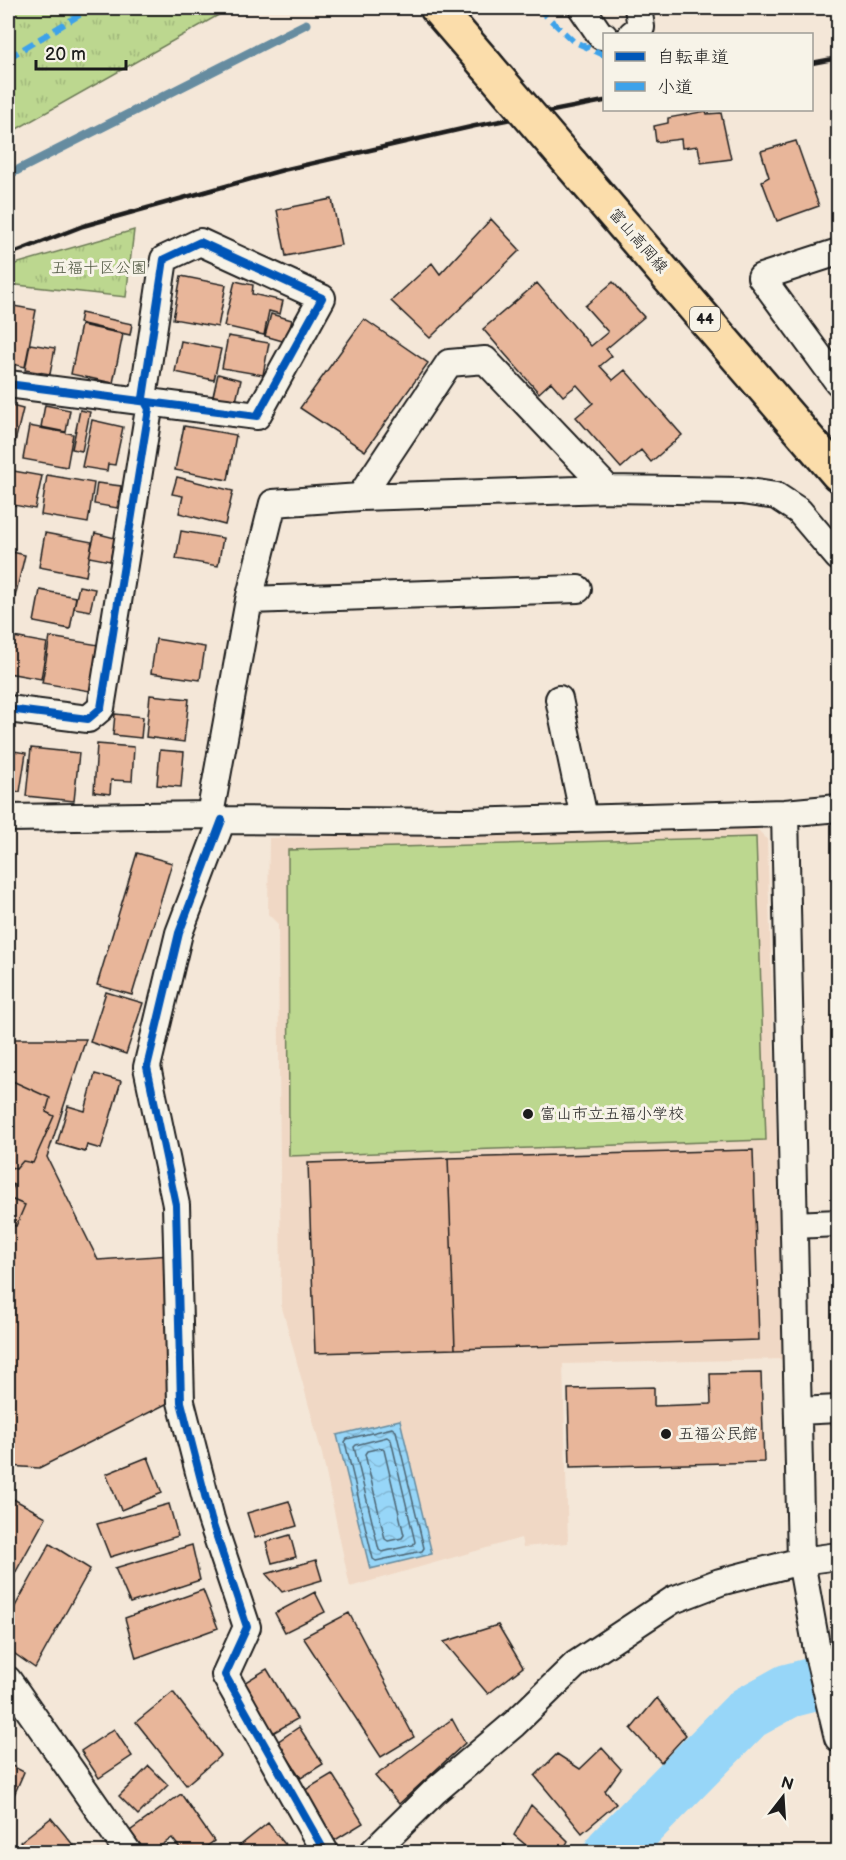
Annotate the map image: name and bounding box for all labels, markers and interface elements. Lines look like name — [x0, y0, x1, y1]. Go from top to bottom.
scale bar — [36, 33, 126, 71]
legend — [603, 33, 813, 111]
text: 20 m — [45, 44, 86, 65]
text: 自転車道 — [657, 47, 729, 68]
text: 小道 — [657, 77, 693, 98]
street label: 富山高岡線 — [605, 205, 671, 277]
park label: 五福十区公園 — [51, 259, 147, 278]
road number: 44 — [690, 307, 720, 331]
place label: 富山市立五福小学校 — [540, 1105, 684, 1124]
marker: 富山市立五福小学校 — [521, 1107, 535, 1121]
place label: 五福公民館 — [678, 1425, 758, 1444]
marker: 五福公民館 — [659, 1427, 673, 1441]
north arrow — [753, 1767, 813, 1827]
text: N — [778, 1773, 795, 1795]

